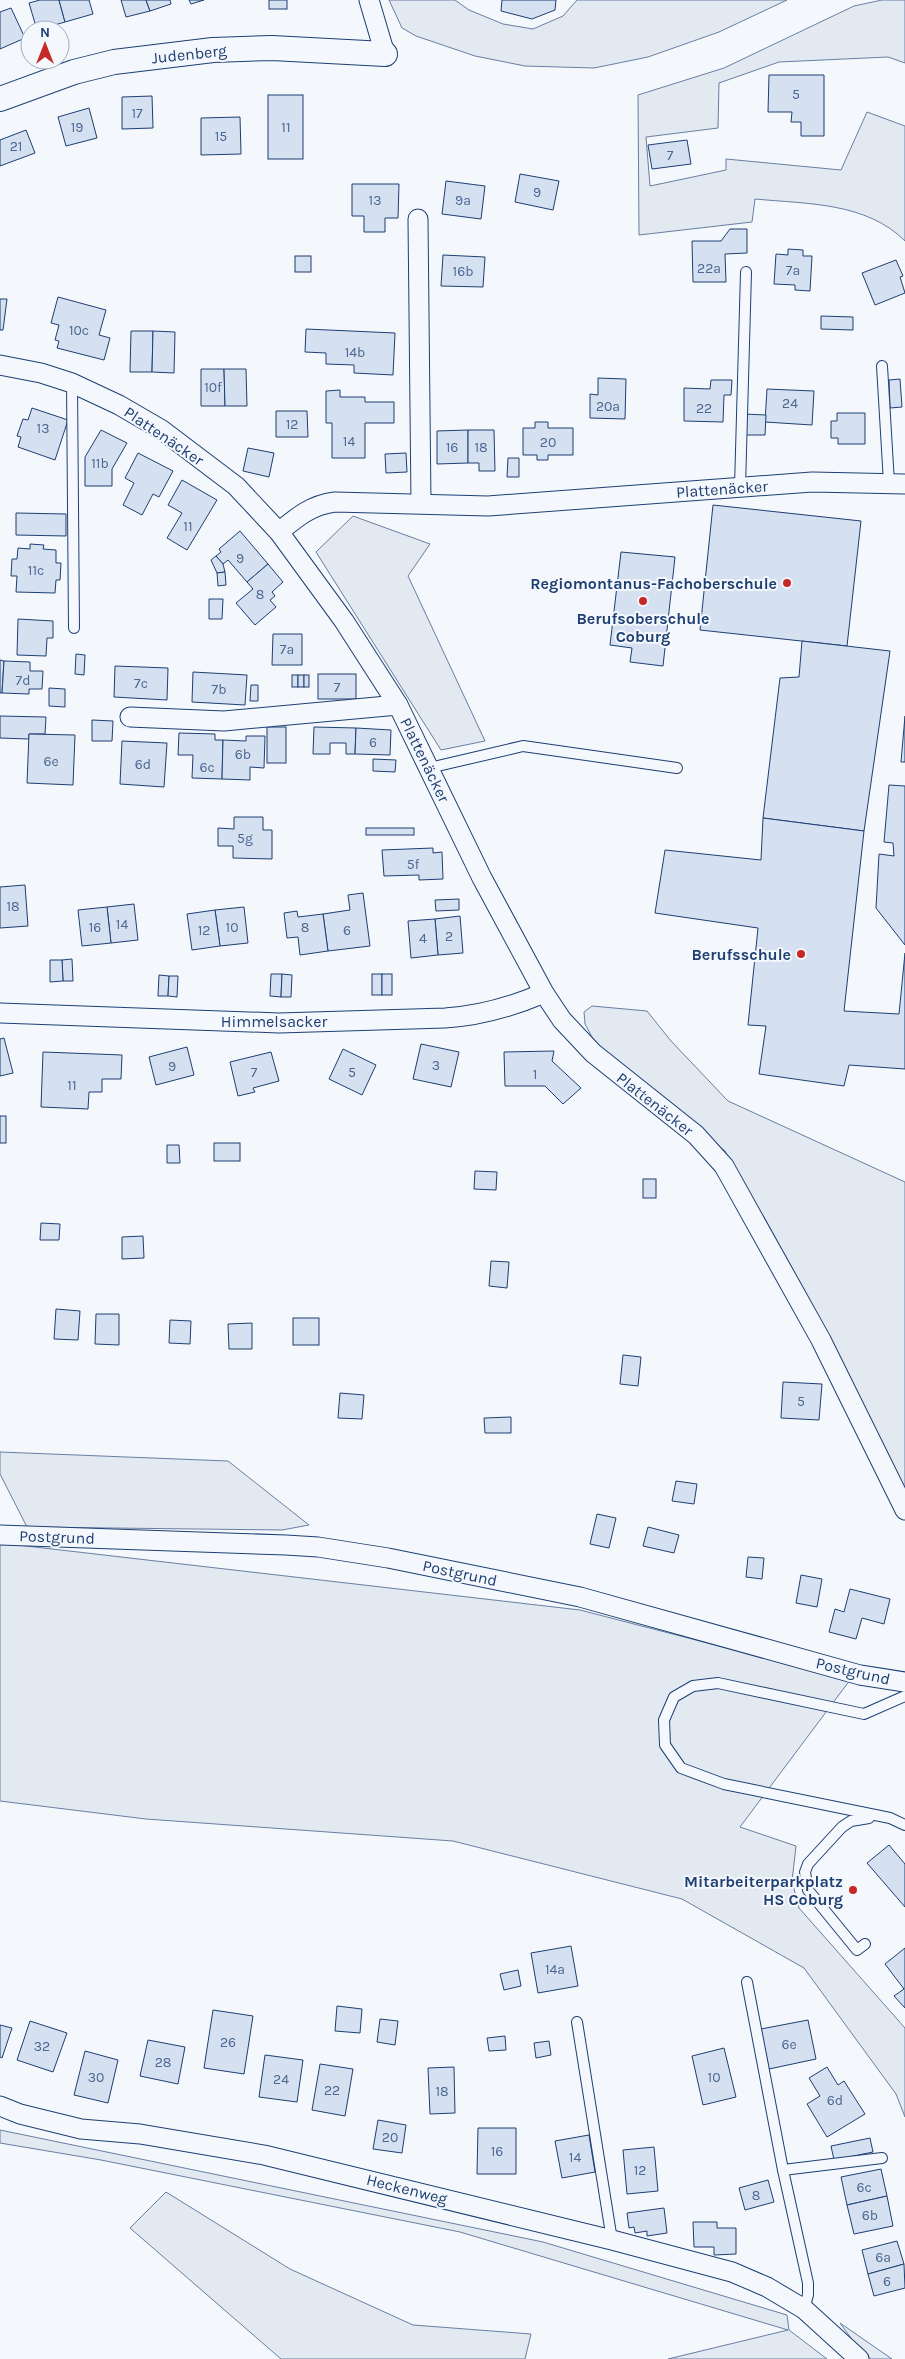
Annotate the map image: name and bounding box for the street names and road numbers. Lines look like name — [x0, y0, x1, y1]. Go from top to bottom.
street label: Judenberg — [150, 41, 228, 67]
street label: Plattenäcker — [120, 402, 208, 470]
street label: Plattenäcker — [675, 476, 769, 502]
street label: Plattenäcker — [396, 714, 454, 806]
street label: Himmelsacker — [221, 1012, 328, 1031]
street label: Plattenäcker — [613, 1068, 697, 1140]
street label: Postgrund — [19, 1526, 95, 1548]
street label: Postgrund — [421, 1556, 499, 1590]
street label: Postgrund — [814, 1653, 892, 1689]
street label: Heckenweg — [364, 2170, 450, 2208]

